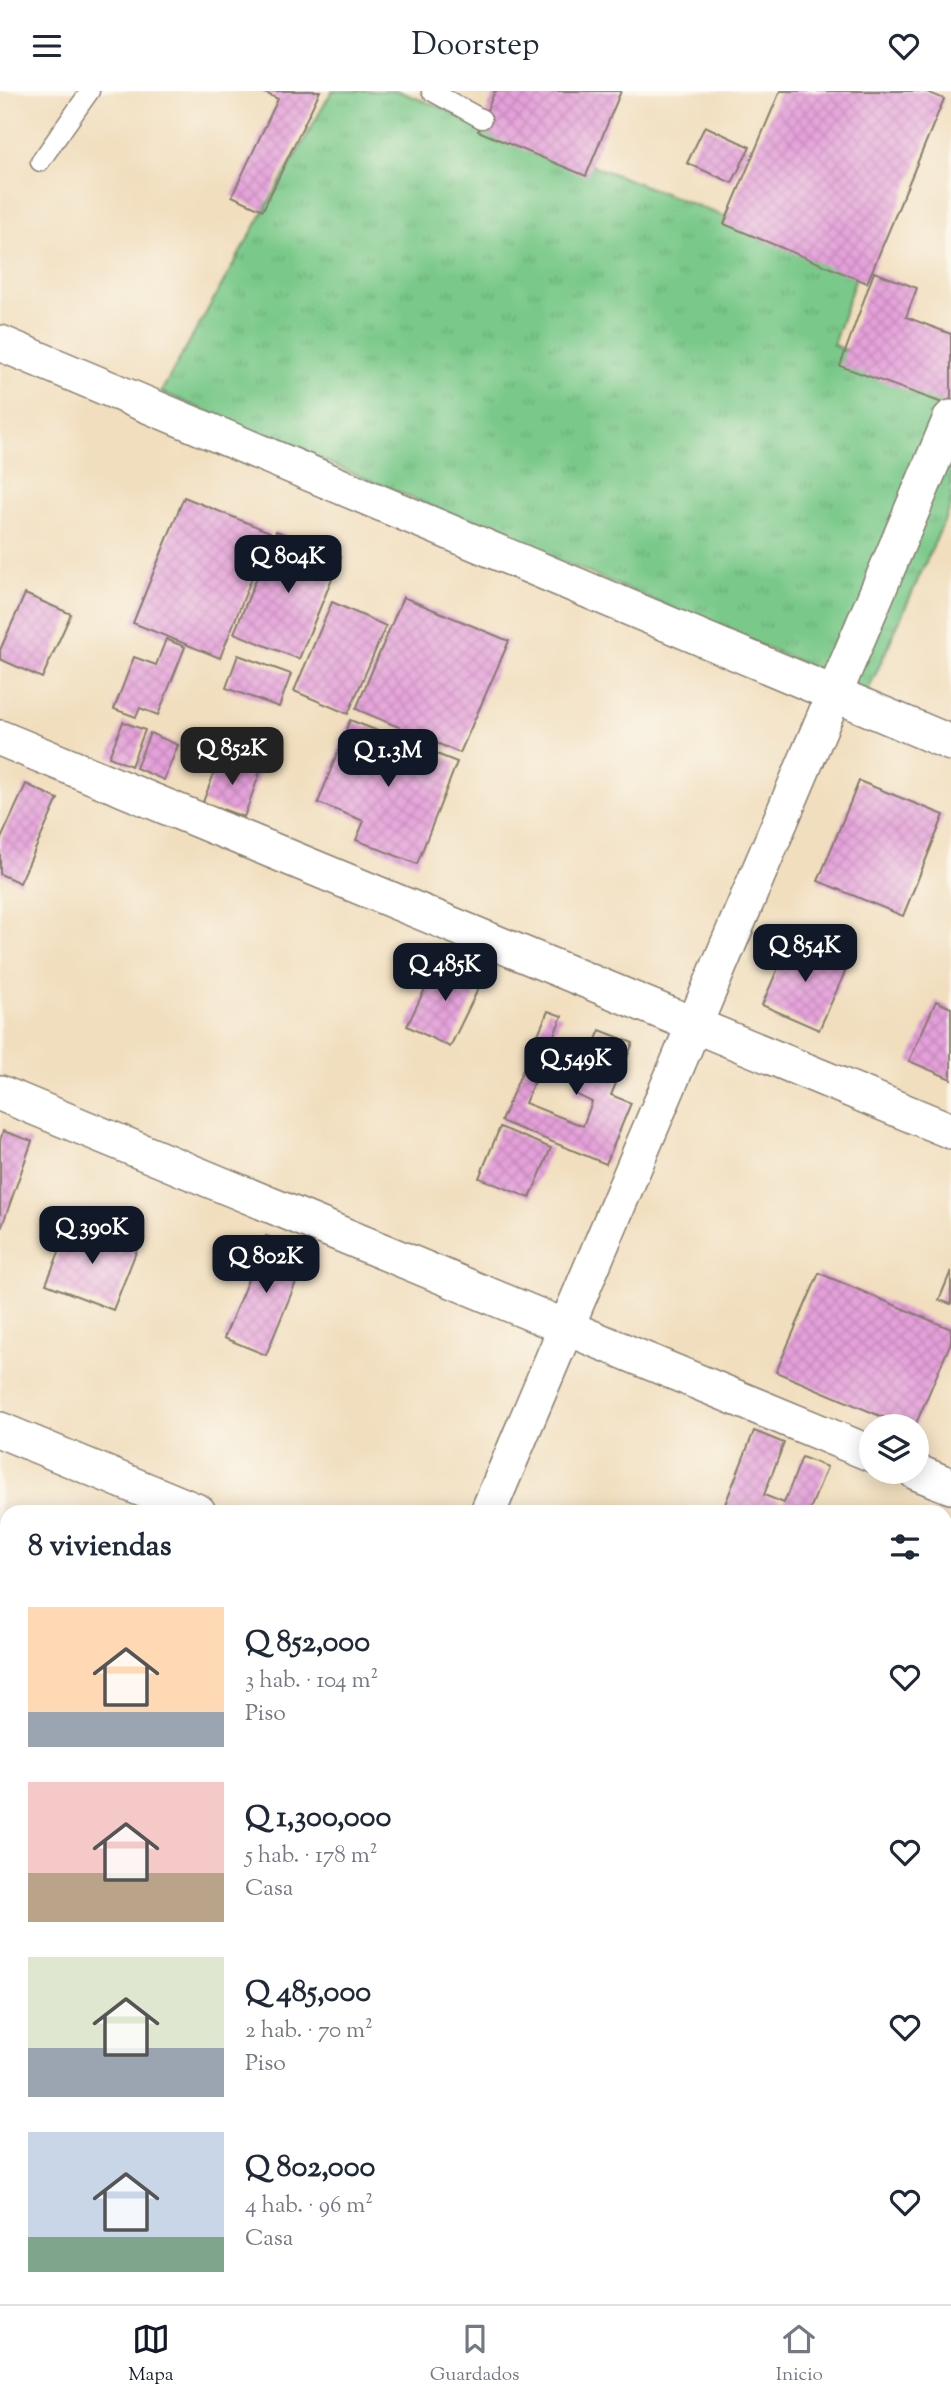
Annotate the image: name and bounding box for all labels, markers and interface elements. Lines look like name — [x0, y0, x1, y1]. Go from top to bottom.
text: Doorstep — [411, 23, 540, 69]
icon: menu — [28, 27, 66, 65]
icon: heart — [885, 27, 923, 65]
pin: Q 804K — [231, 535, 345, 595]
text: Q 804K — [251, 541, 325, 574]
pin: Q 852K — [175, 727, 289, 787]
pin: Q 1.3M — [331, 729, 445, 789]
text: Q 852K — [197, 733, 267, 766]
text: Q 1.3M — [354, 735, 422, 768]
pin: Q 854K — [748, 925, 862, 984]
text: Q 854K — [769, 930, 841, 963]
pin: Q 485K — [388, 943, 502, 1003]
text: Q 485K — [409, 949, 481, 982]
pin: Q 549K — [519, 1037, 633, 1097]
text: Q 549K — [540, 1043, 612, 1076]
pin: Q 390K — [35, 1207, 149, 1266]
text: Q 390K — [55, 1212, 129, 1245]
pin: Q 802K — [209, 1235, 323, 1295]
text: Q 802K — [228, 1241, 304, 1274]
map controls — [859, 1414, 929, 1484]
button: layers — [859, 1414, 929, 1484]
text: 8 viviendas — [28, 1526, 172, 1569]
icon: filters — [886, 1528, 924, 1566]
text: Q 852,000 — [245, 1622, 370, 1665]
icon: home — [84, 1635, 168, 1719]
icon: heart — [886, 1658, 924, 1696]
text: 3 hab. · 104 m² — [245, 1665, 378, 1698]
text: Piso — [245, 1698, 286, 1731]
text: Q 1,300,000 — [245, 1797, 391, 1840]
icon: home — [84, 1810, 168, 1894]
icon: heart — [886, 1833, 924, 1871]
text: 5 hab. · 178 m² — [245, 1840, 378, 1873]
text: Casa — [245, 1873, 293, 1906]
text: Q 485,000 — [245, 1972, 371, 2015]
icon: home — [84, 1985, 168, 2069]
icon: heart — [886, 2008, 924, 2046]
text: 2 hab. · 70 m² — [245, 2015, 373, 2048]
text: Piso — [245, 2048, 286, 2081]
text: Q 802,000 — [245, 2147, 375, 2190]
icon: home — [84, 2160, 168, 2244]
icon: heart — [886, 2183, 924, 2221]
text: 4 hab. · 96 m² — [245, 2190, 373, 2223]
text: Casa — [245, 2223, 293, 2256]
tab: Mapa — [128, 2320, 173, 2389]
tab: Guardados — [430, 2320, 520, 2389]
tab: Inicio — [776, 2320, 823, 2389]

